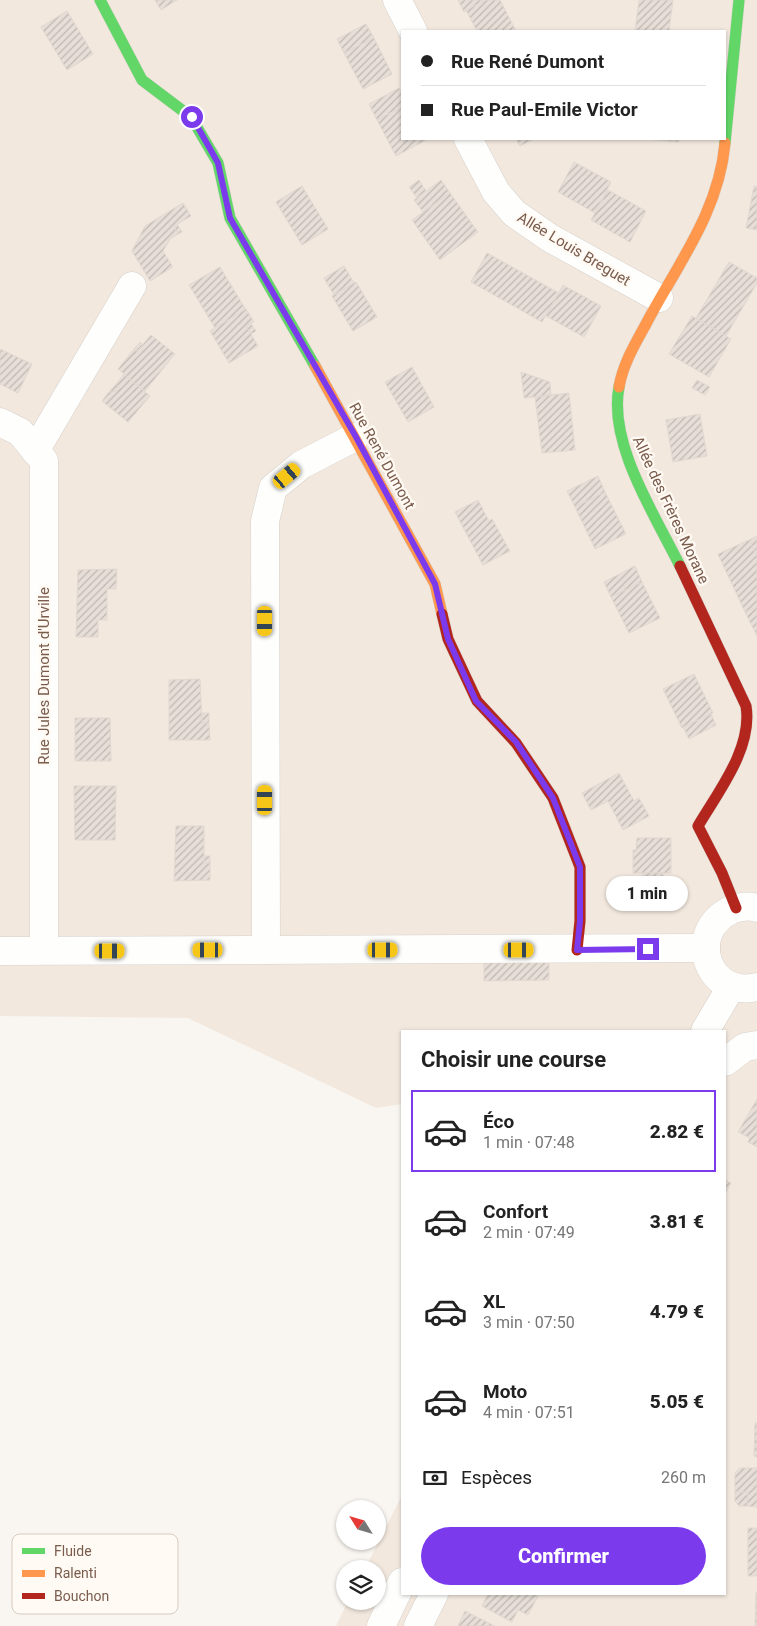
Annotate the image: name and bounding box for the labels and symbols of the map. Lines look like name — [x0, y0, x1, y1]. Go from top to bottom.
route start — [181, 106, 203, 128]
street label: Allée Louis Breguet — [514, 208, 634, 290]
street label: Rue René Dumont — [345, 399, 419, 513]
street label: Allée des Frères Morane — [629, 433, 713, 587]
car — [270, 461, 303, 491]
street label: Rue Jules Dumont d'Urville — [35, 587, 53, 765]
car — [257, 606, 272, 636]
car — [257, 785, 272, 815]
callout: 1 min — [607, 876, 689, 912]
route end — [637, 938, 659, 960]
car — [193, 943, 223, 958]
car — [368, 943, 398, 958]
car — [504, 943, 534, 958]
car — [95, 944, 125, 959]
north arrow — [336, 1500, 386, 1550]
legend — [12, 1534, 178, 1614]
text: Fluide — [54, 1543, 92, 1559]
text: Ralenti — [54, 1565, 97, 1581]
text: Bouchon — [54, 1588, 109, 1604]

